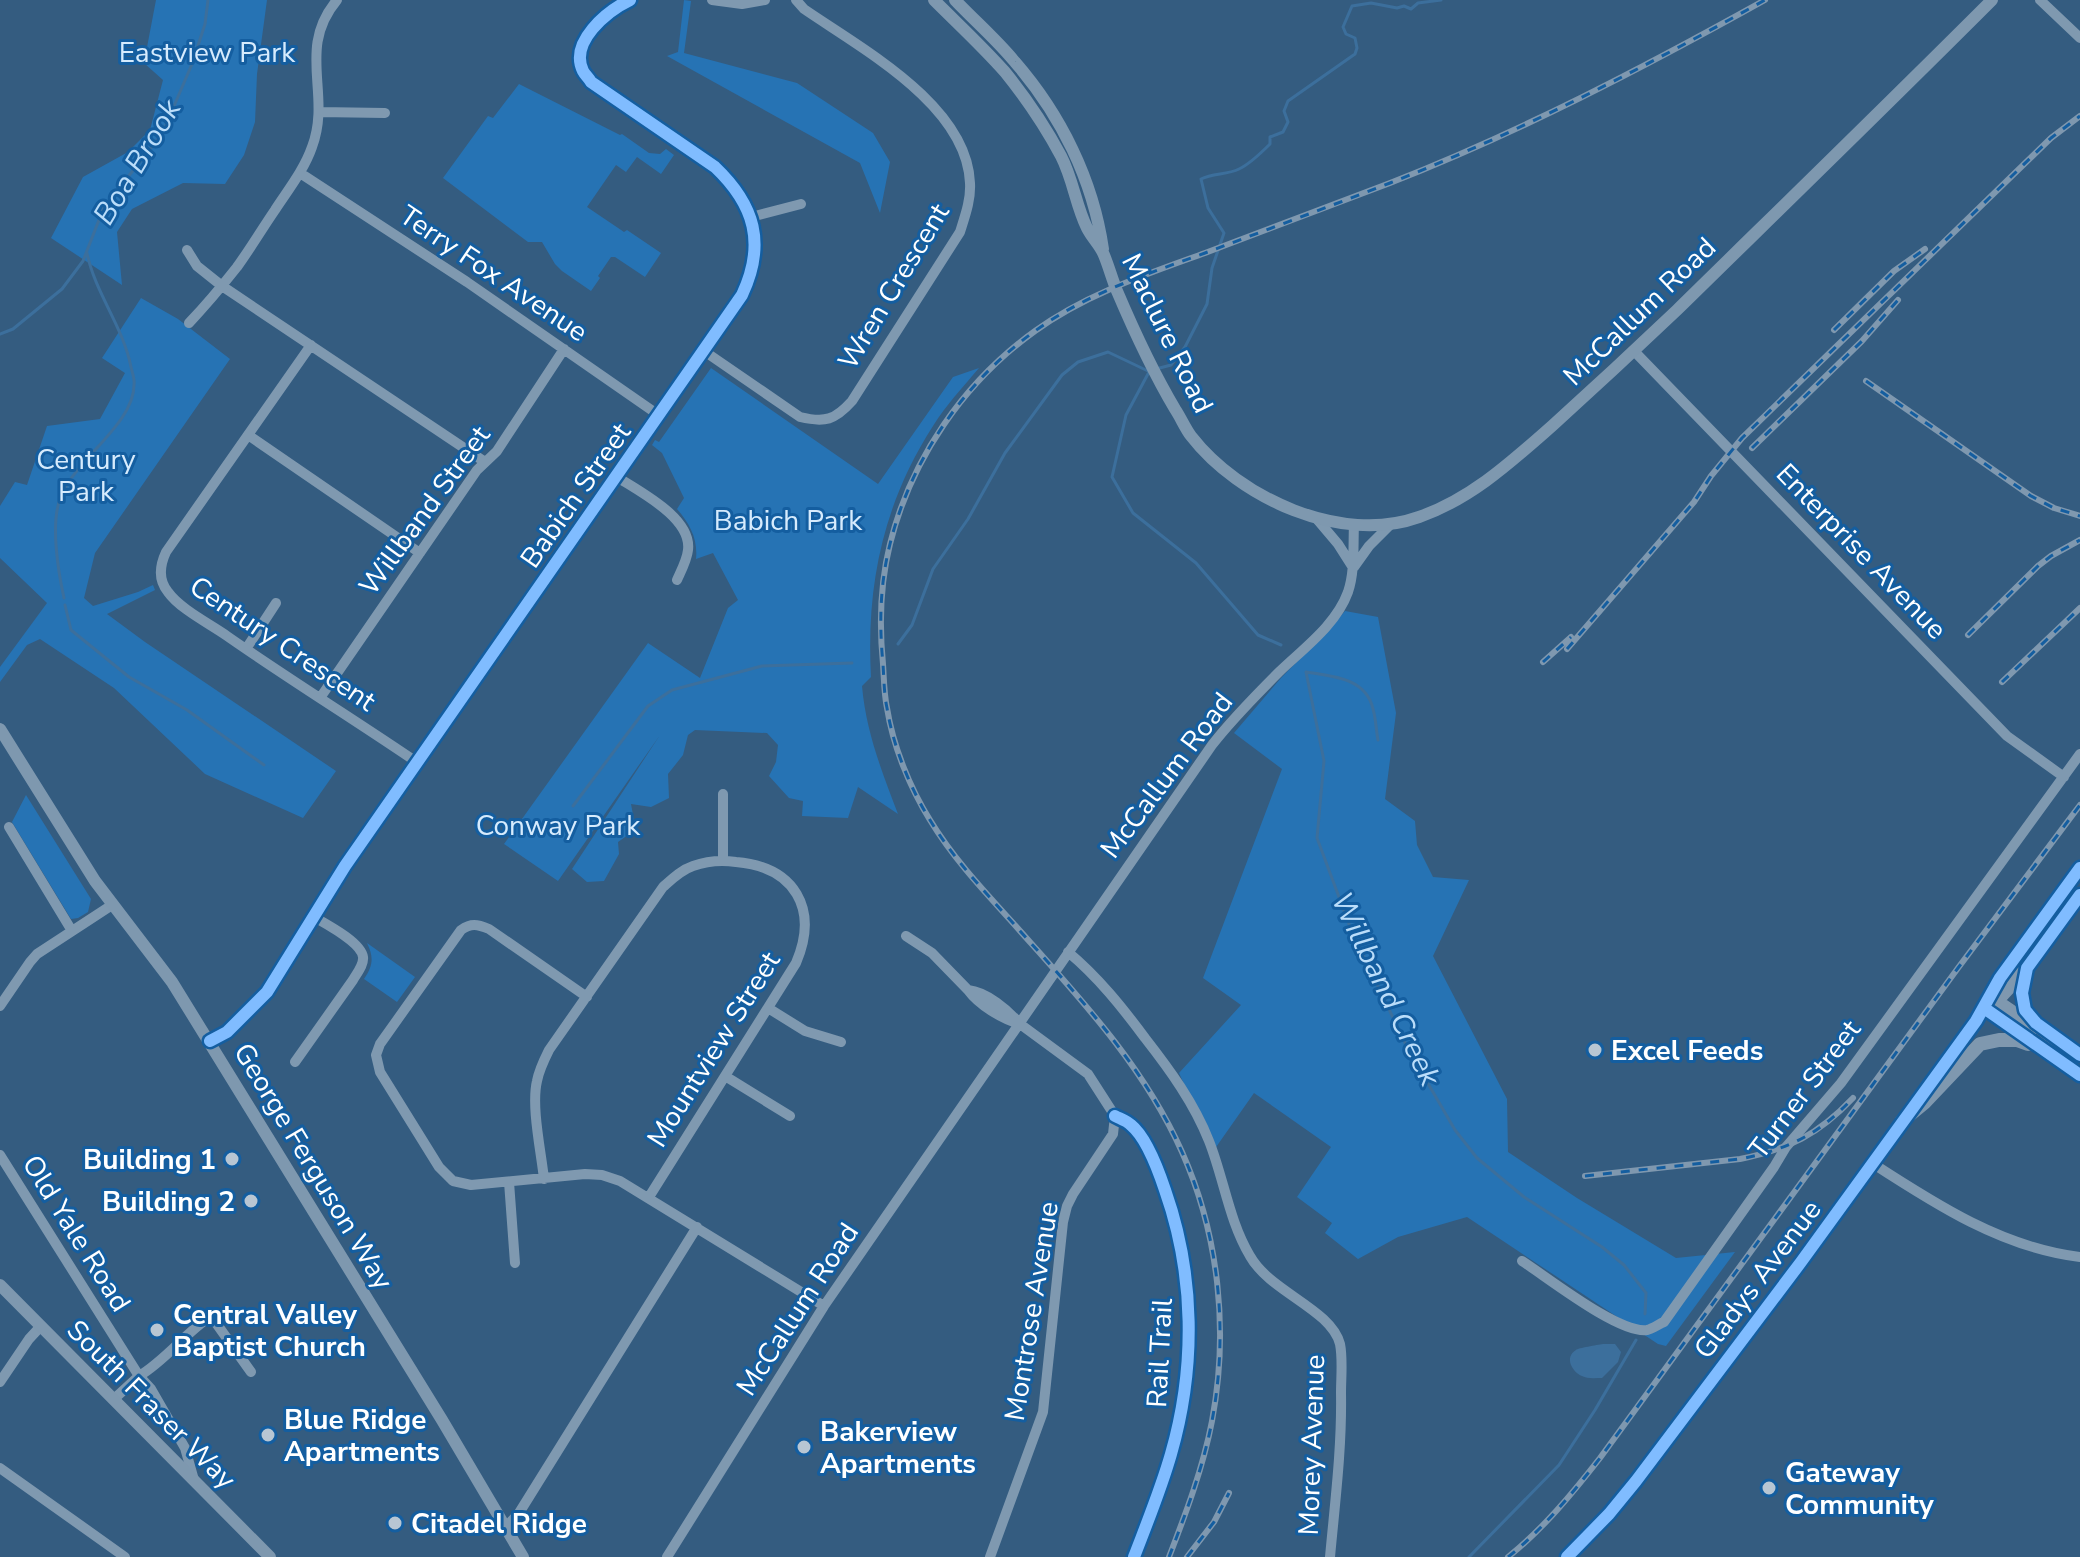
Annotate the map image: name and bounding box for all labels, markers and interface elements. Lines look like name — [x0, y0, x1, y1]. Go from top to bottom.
park label: Eastview Park — [119, 34, 296, 72]
water label: Boa Brook — [84, 91, 192, 233]
street label: Wren Crescent — [829, 196, 959, 377]
street label: Terry Fox Avenue — [392, 197, 595, 351]
street label: McCallum Road — [1555, 229, 1724, 394]
street label: Maclure Road — [1112, 247, 1222, 419]
street label: Babich Street — [512, 415, 640, 576]
street label: Willband Street — [350, 418, 499, 603]
park label: Century Park — [36, 441, 136, 511]
street label: Enterprise Avenue — [1768, 456, 1955, 648]
park label: Babich Park — [714, 502, 863, 540]
street label: Century Crescent — [182, 567, 383, 720]
street label: McCallum Road — [1092, 685, 1242, 866]
park label: Conway Park — [476, 807, 641, 845]
water label: Willband Creek — [1321, 885, 1451, 1094]
street label: Mountview Street — [638, 944, 789, 1155]
street label: Turner Street — [1740, 1012, 1870, 1167]
place label: Excel Feeds — [1611, 1032, 1763, 1070]
street label: George Ferguson Way — [224, 1036, 402, 1297]
marker: Excel Feeds — [1586, 1041, 1604, 1059]
place label: Building 1 — [83, 1141, 216, 1179]
street label: Old Yale Road — [13, 1148, 139, 1319]
marker: Building 1 — [223, 1150, 241, 1168]
place label: Building 2 — [102, 1183, 235, 1221]
marker: Building 2 — [242, 1192, 260, 1210]
street label: Gladys Avenue — [1685, 1192, 1830, 1367]
street label: Montrose Avenue — [996, 1199, 1068, 1424]
street label: McCallum Road — [728, 1216, 868, 1403]
place label: Central Valley Baptist Church — [173, 1296, 366, 1366]
street label: Rail Trail — [1138, 1297, 1182, 1409]
street label: South Fraser Way — [58, 1312, 245, 1498]
marker: Central Valley Baptist Church — [148, 1321, 166, 1339]
street label: Morey Avenue — [1290, 1354, 1334, 1536]
place label: Blue Ridge Apartments — [284, 1401, 440, 1471]
place label: Bakerview Apartments — [820, 1413, 976, 1483]
marker: Blue Ridge Apartments — [259, 1426, 277, 1444]
marker: Bakerview Apartments — [795, 1438, 813, 1456]
place label: Gateway Community — [1785, 1454, 1934, 1524]
marker: Gateway Community — [1760, 1479, 1778, 1497]
place label: Citadel Ridge — [411, 1505, 587, 1543]
marker: Citadel Ridge — [386, 1514, 404, 1532]

